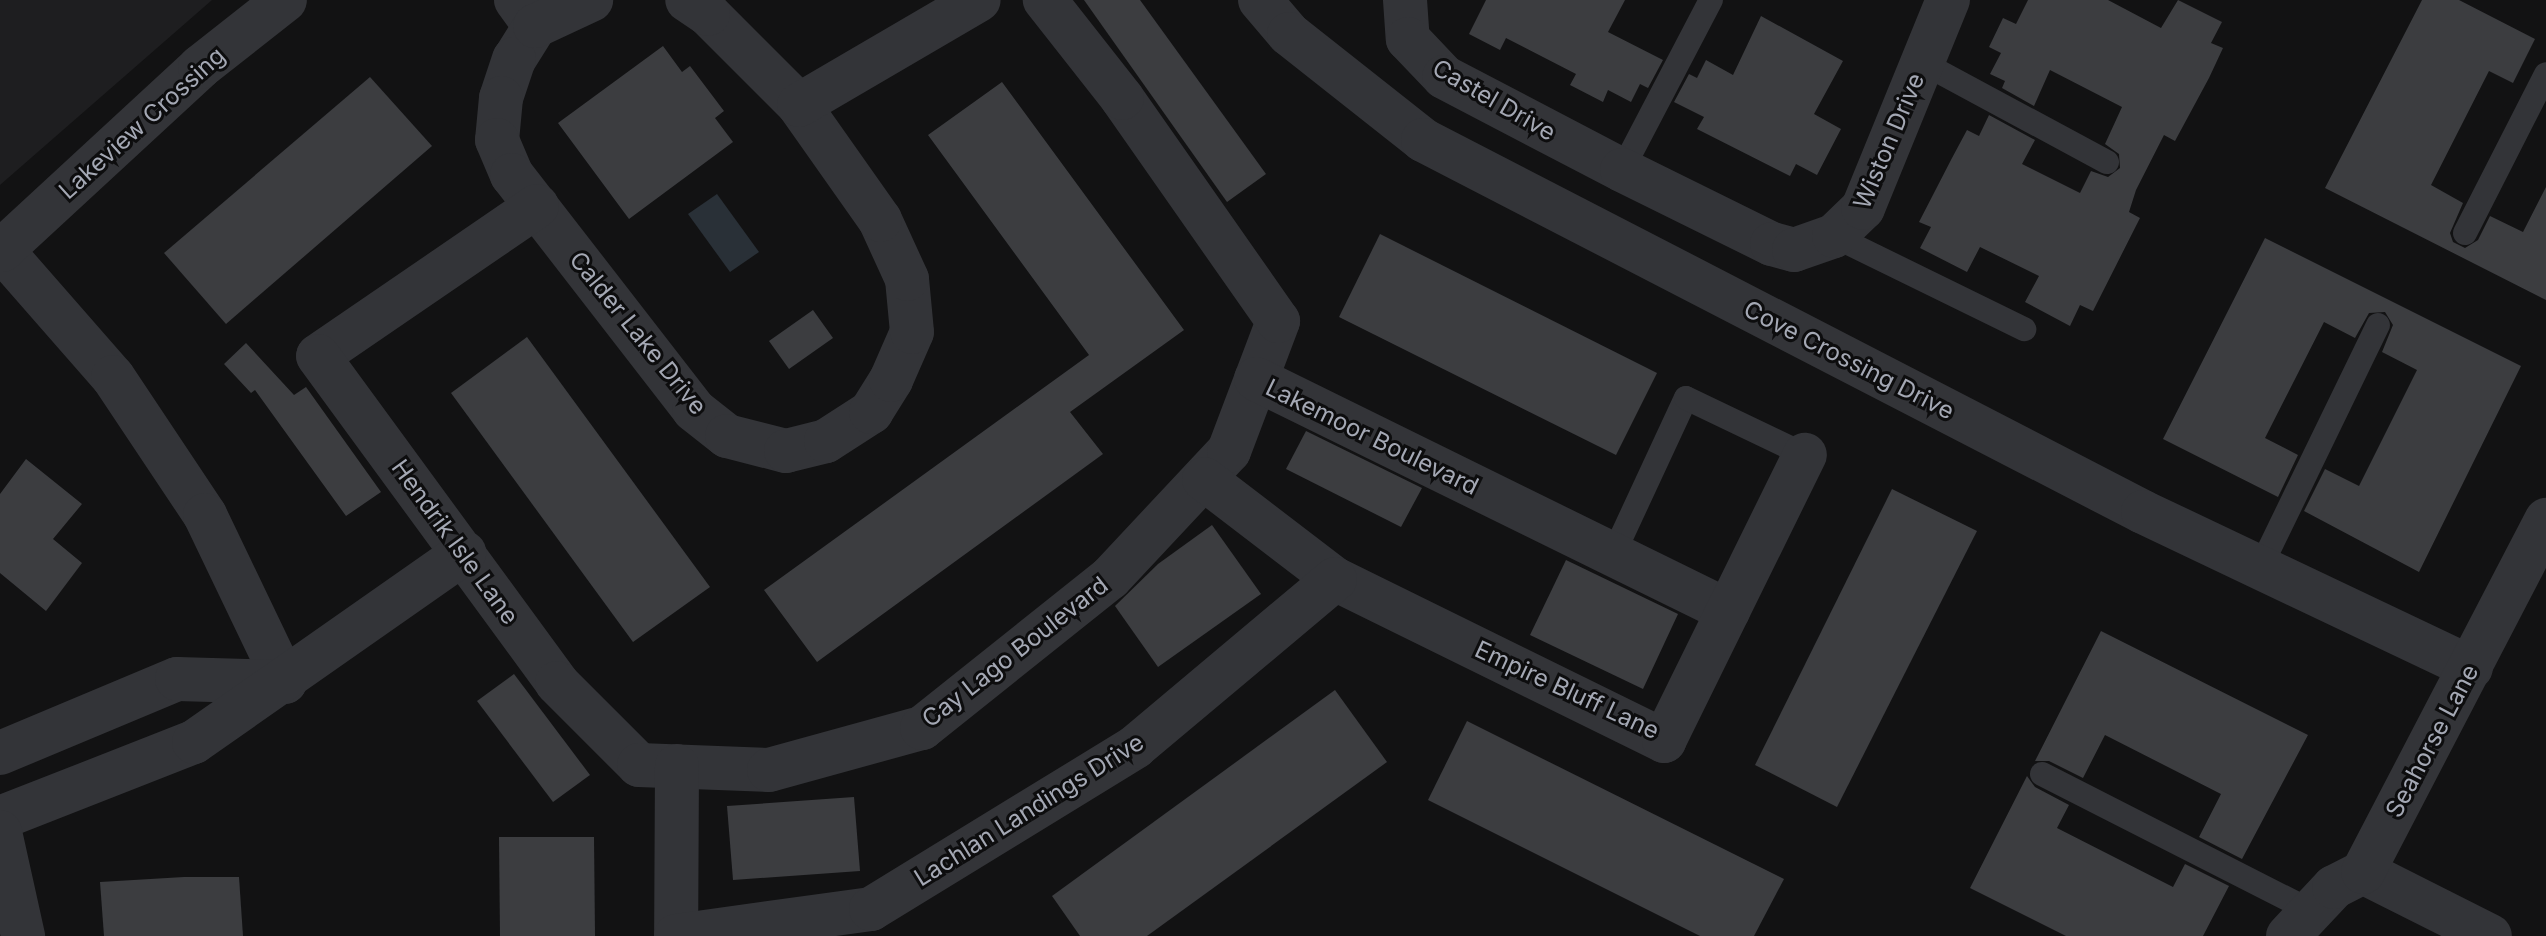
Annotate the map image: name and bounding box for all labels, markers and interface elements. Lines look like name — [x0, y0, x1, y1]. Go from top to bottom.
street label: Lakeview Crossing — [53, 41, 231, 205]
street label: Castel Drive — [1427, 53, 1561, 147]
street label: Wiston Drive — [1847, 69, 1931, 213]
street label: Calder Lake Drive — [563, 246, 713, 420]
street label: Cove Crossing Drive — [1739, 294, 1959, 426]
street label: Lakemoor Boulevard — [1261, 373, 1483, 501]
street label: Hendrik Isle Lane — [386, 454, 524, 630]
street label: Cay Lago Boulevard — [916, 571, 1114, 733]
street label: Empire Bluff Lane — [1470, 635, 1664, 745]
street label: Seahorse Lane — [2380, 659, 2484, 823]
street label: Lachlan Landings Drive — [909, 728, 1149, 892]

